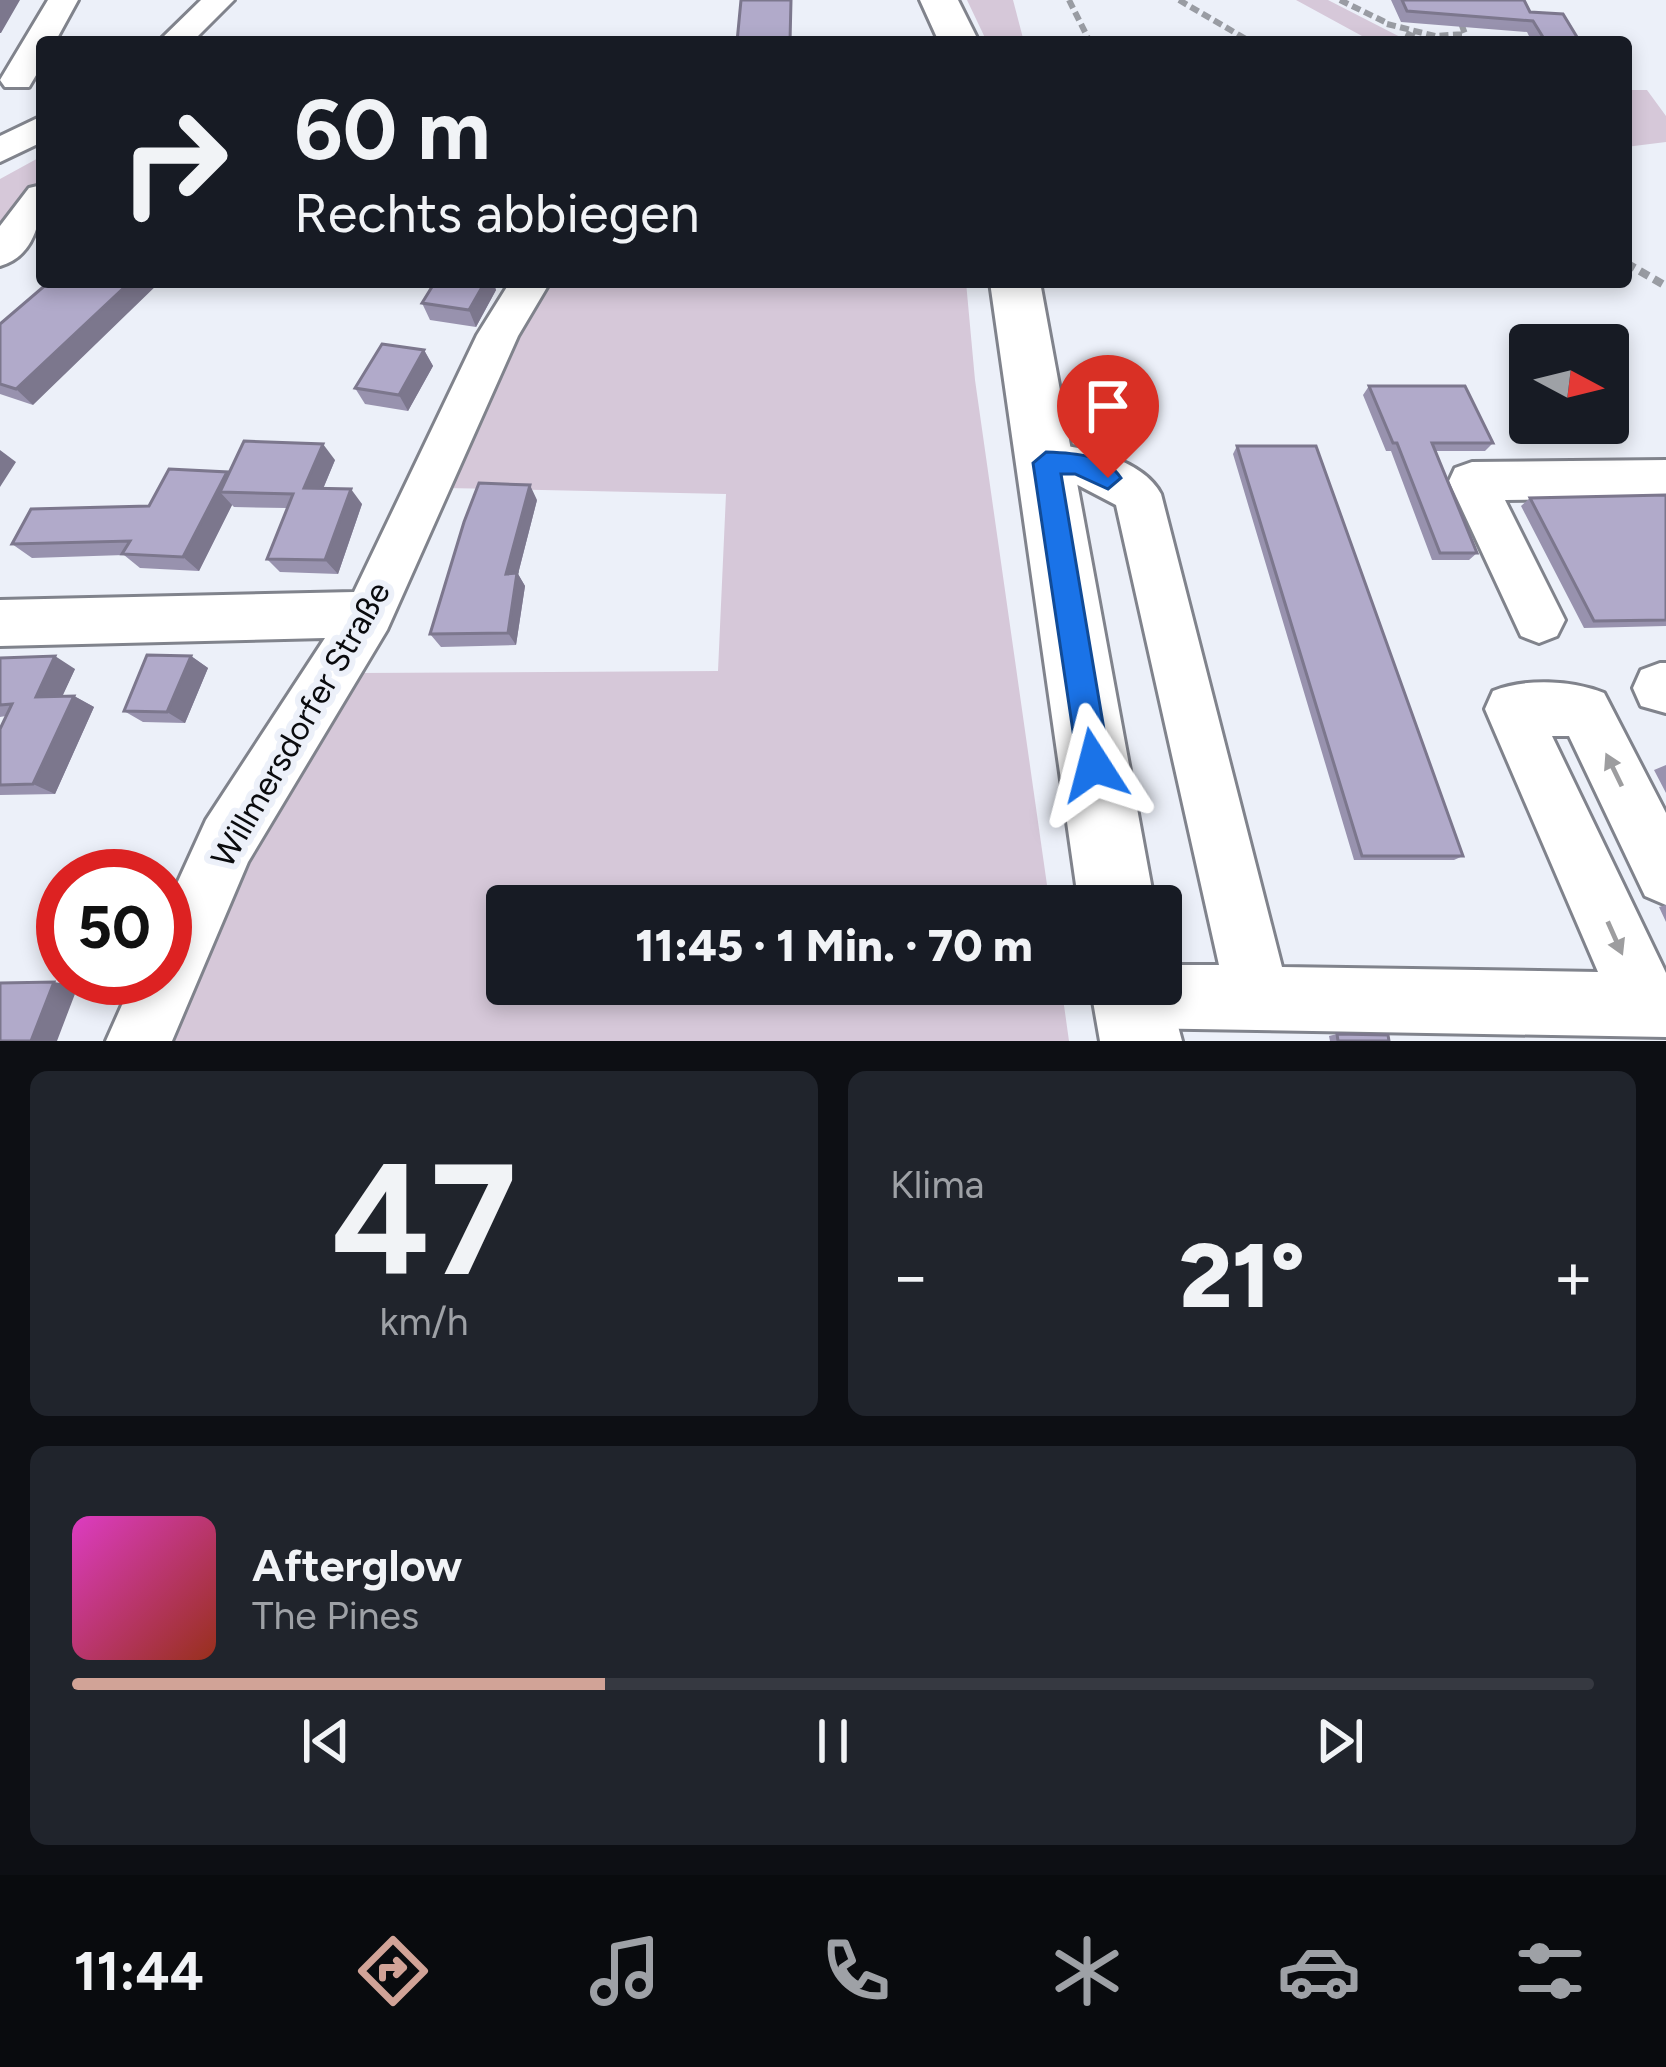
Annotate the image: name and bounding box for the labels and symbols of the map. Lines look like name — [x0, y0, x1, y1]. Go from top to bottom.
north arrow — [1509, 324, 1629, 444]
pin — [1057, 355, 1159, 478]
street label: Willmersdorfer Straße — [203, 575, 398, 874]
position arrow — [1031, 702, 1157, 828]
one-way arrow — [1604, 753, 1624, 788]
speed limit sign: 50 — [36, 849, 192, 1005]
one-way arrow — [1605, 921, 1625, 956]

